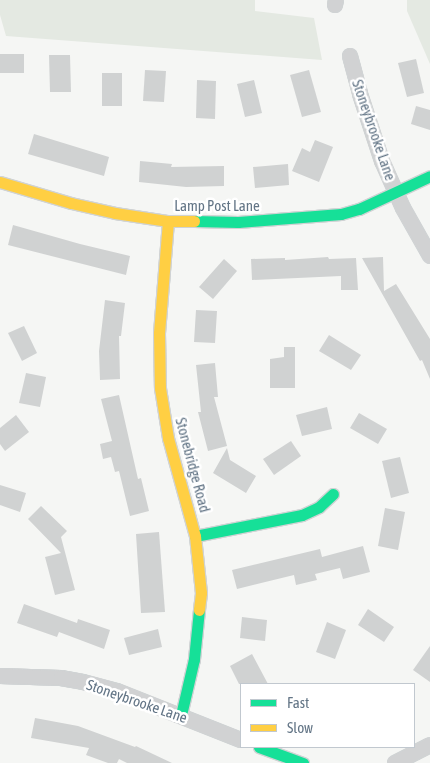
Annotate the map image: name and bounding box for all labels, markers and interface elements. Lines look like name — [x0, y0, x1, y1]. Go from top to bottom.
street label: Stoneybrooke Lane — [348, 77, 400, 183]
street label: Lamp Post Lane — [174, 197, 260, 215]
street label: Stonebridge Road — [172, 416, 214, 514]
street label: Stoneybrooke Lane — [84, 675, 190, 727]
legend — [240, 683, 415, 748]
text: Fast — [287, 694, 309, 711]
text: Slow — [287, 719, 313, 736]

